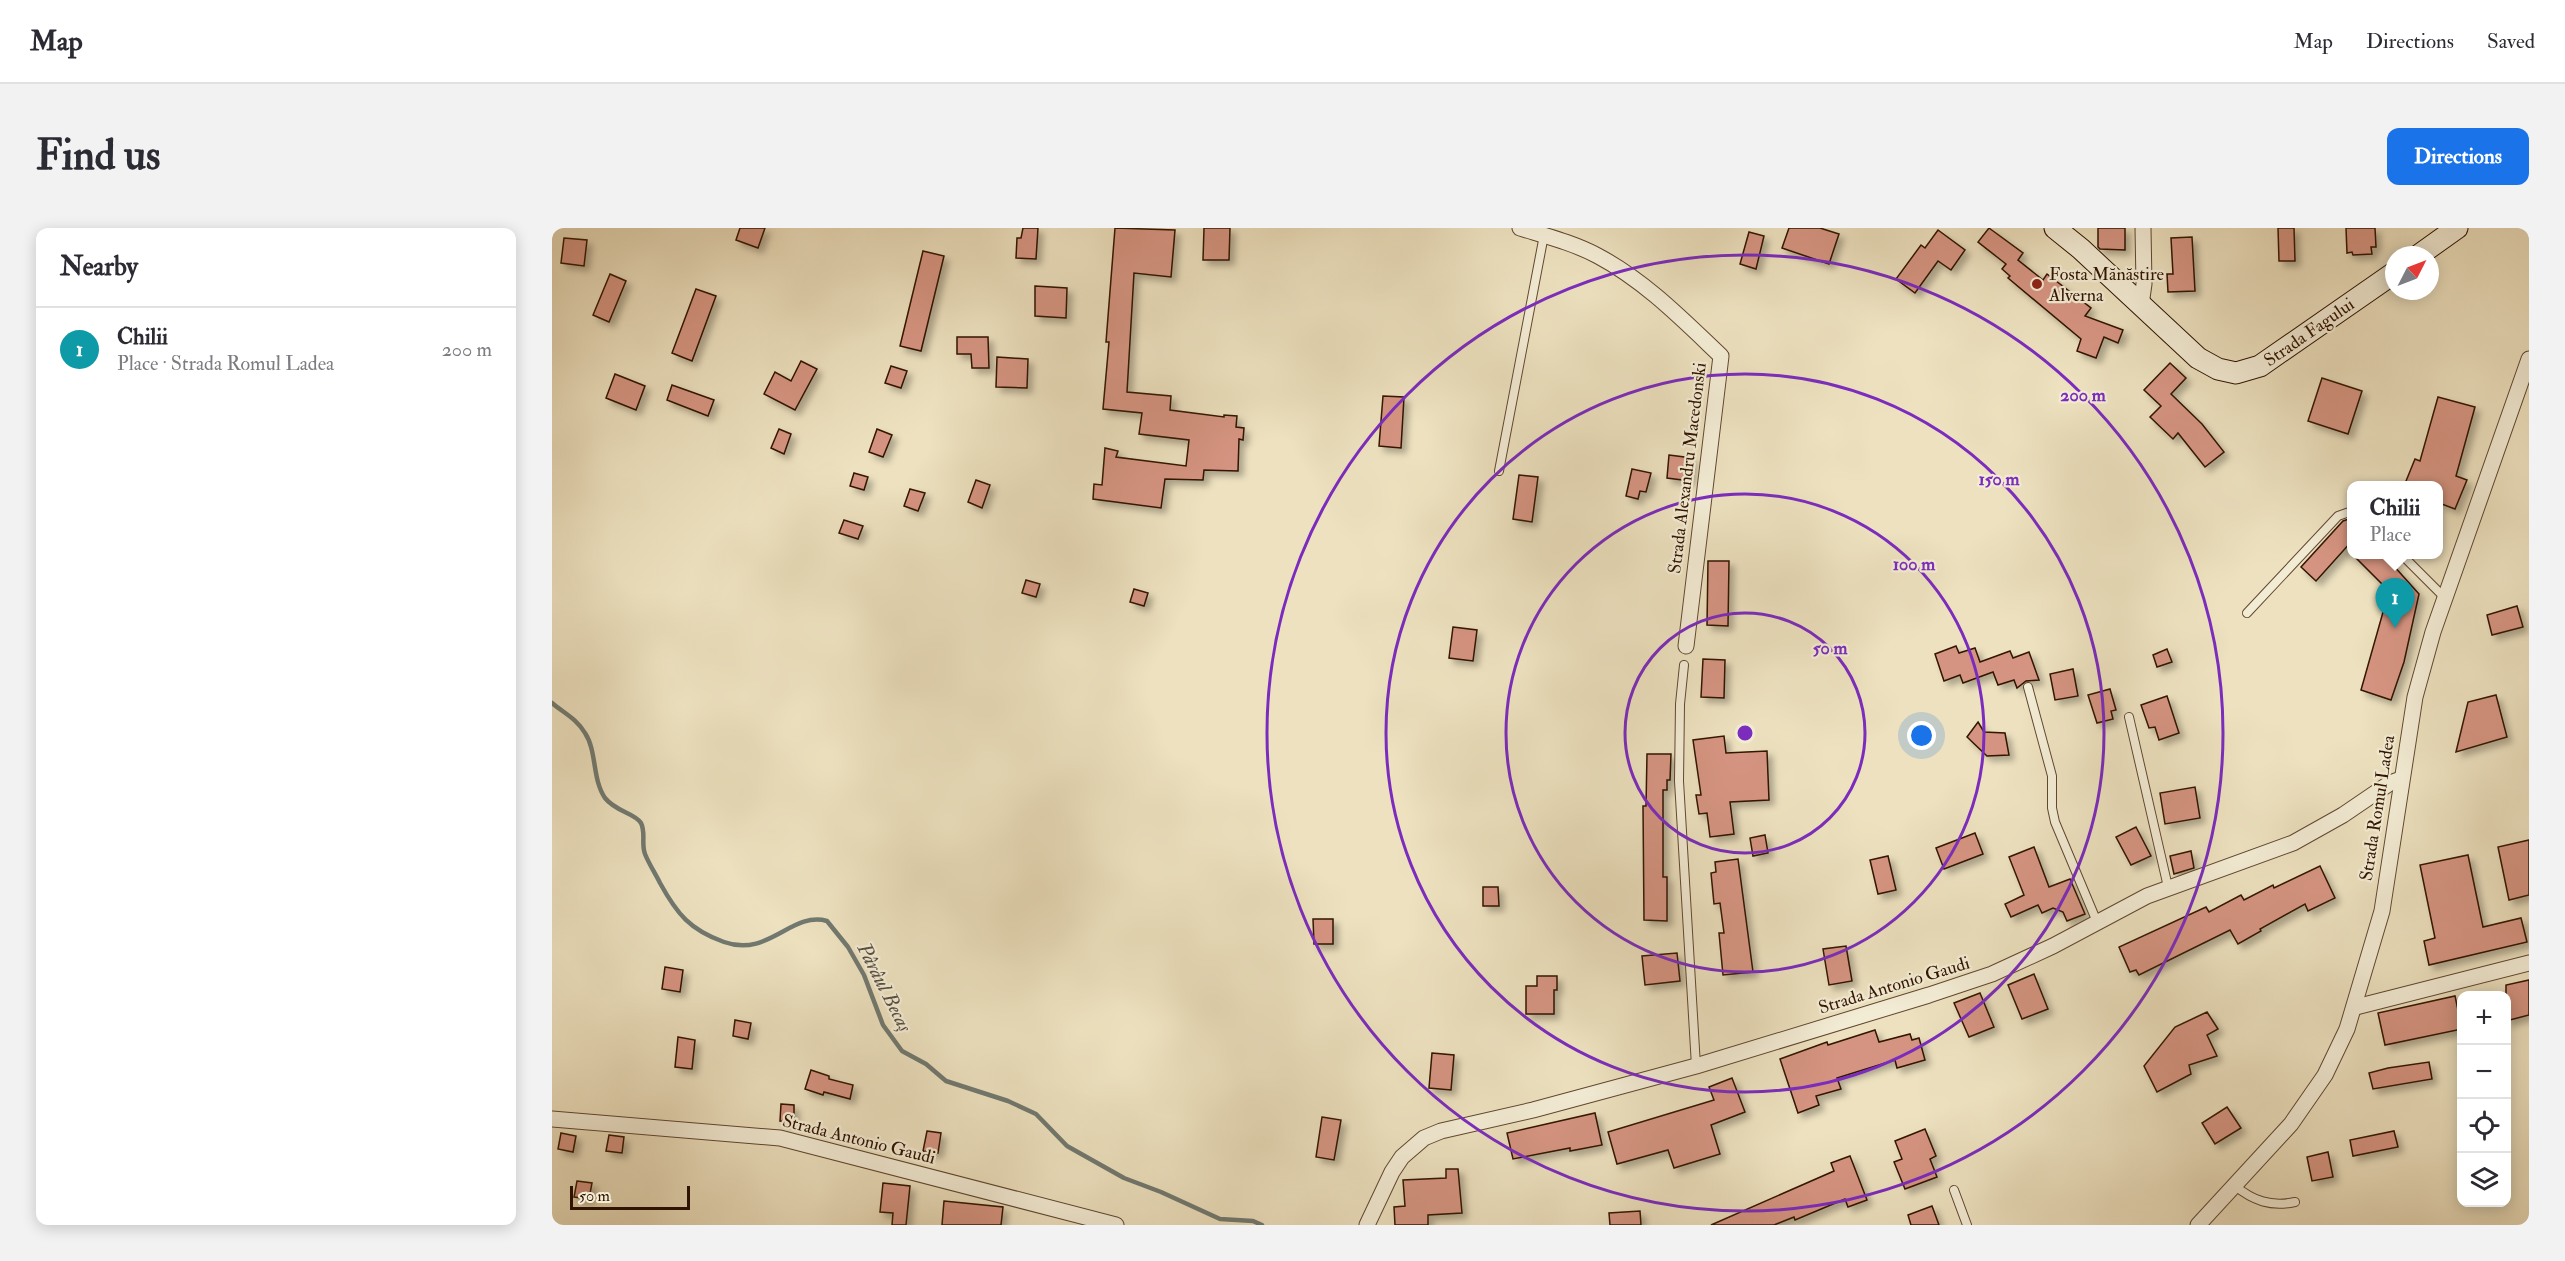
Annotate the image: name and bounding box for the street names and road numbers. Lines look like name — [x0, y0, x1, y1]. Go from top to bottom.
street label: Strada Fagului — [2260, 293, 2359, 372]
street label: Strada Alexandru Macedonski — [1663, 361, 1712, 575]
street label: Strada Romul Ladea — [2355, 733, 2400, 883]
street label: Strada Antonio Gaudi — [1816, 951, 1973, 1019]
street label: Strada Antonio Gaudi — [780, 1109, 938, 1170]

